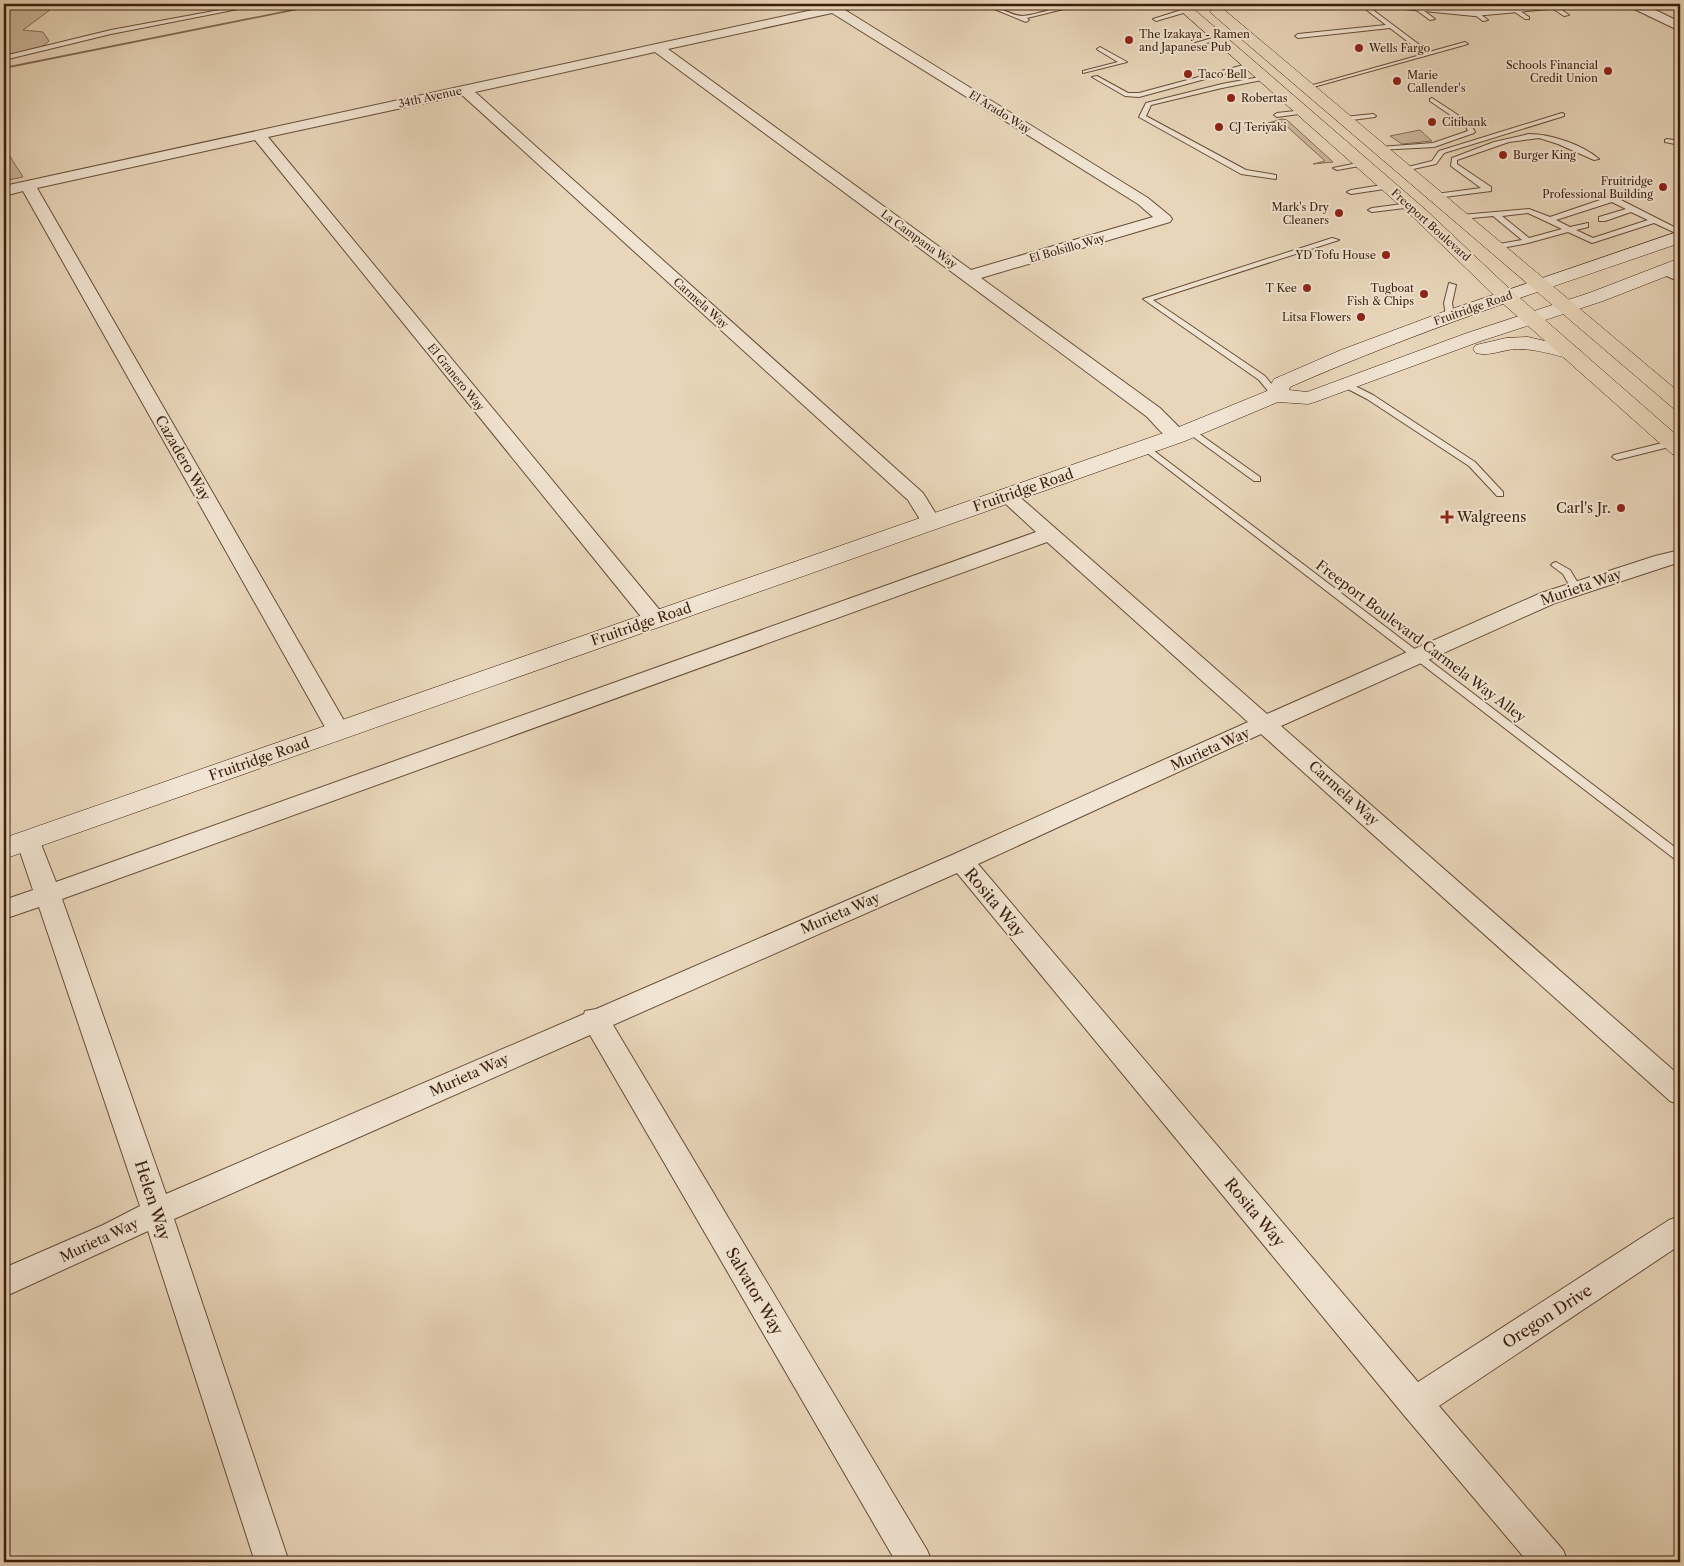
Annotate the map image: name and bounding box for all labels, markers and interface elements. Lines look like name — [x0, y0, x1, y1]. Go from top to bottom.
place label: The Izakaya - Ramen and Japanese Pub — [1139, 27, 1250, 54]
marker: The Izakaya - Ramen and Japanese Pub — [1123, 34, 1135, 46]
place label: Wells Fargo — [1368, 41, 1430, 55]
marker: Wells Fargo — [1353, 42, 1365, 54]
place label: Schools Financial Credit Union — [1506, 58, 1599, 85]
marker: Schools Financial Credit Union — [1602, 65, 1614, 77]
place label: Taco Bell — [1198, 67, 1248, 81]
marker: Taco Bell — [1182, 68, 1194, 80]
place label: Marie Callender's — [1407, 68, 1466, 95]
marker: Marie Callender's — [1391, 75, 1403, 87]
street label: 34th Avenue — [397, 83, 463, 111]
street label: El Arado Way — [966, 87, 1034, 137]
place label: Robertas — [1241, 91, 1288, 105]
marker: Robertas — [1225, 92, 1237, 104]
place label: Citibank — [1442, 115, 1487, 129]
marker: Citibank — [1426, 116, 1438, 128]
place label: CJ Teriyaki — [1229, 120, 1287, 134]
marker: CJ Teriyaki — [1213, 121, 1225, 133]
place label: Burger King — [1513, 148, 1576, 162]
marker: Burger King — [1497, 149, 1509, 161]
place label: Fruitridge Professional Building — [1542, 174, 1653, 201]
marker: Fruitridge Professional Building — [1657, 181, 1669, 193]
street label: Freeport Boulevard — [1388, 186, 1474, 265]
place label: Mark's Dry Cleaners — [1272, 200, 1330, 227]
street label: La Campana Way — [878, 207, 961, 272]
marker: Mark's Dry Cleaners — [1333, 207, 1345, 219]
street label: El Bolsillo Way — [1028, 230, 1107, 265]
place label: YD Tofu House — [1295, 248, 1376, 262]
marker: YD Tofu House — [1380, 249, 1392, 261]
street label: Carmela Way — [670, 275, 732, 332]
place label: T Kee — [1266, 281, 1297, 295]
place label: Tugboat Fish & Chips — [1347, 281, 1414, 308]
marker: T Kee — [1301, 282, 1313, 294]
marker: Tugboat Fish & Chips — [1418, 288, 1430, 300]
street label: Fruitridge Road — [1432, 288, 1515, 328]
place label: Litsa Flowers — [1282, 310, 1351, 324]
marker: Litsa Flowers — [1355, 311, 1367, 323]
street label: El Granero Way — [425, 341, 488, 414]
street label: Cazadero Way — [151, 412, 215, 504]
street label: Fruitridge Road — [970, 464, 1076, 516]
place label: Carl's Jr. — [1556, 499, 1611, 517]
marker: Carl's Jr. — [1615, 502, 1627, 514]
place label: Walgreens — [1456, 508, 1526, 526]
marker: Walgreens — [1441, 511, 1453, 523]
street label: Freeport Boulevard Carmela Way Alley — [1312, 556, 1530, 726]
street label: Murieta Way — [1538, 565, 1624, 609]
street label: Fruitridge Road — [588, 598, 694, 650]
street label: Murieta Way — [1168, 723, 1253, 774]
street label: Fruitridge Road — [206, 733, 312, 785]
street label: Carmela Way — [1305, 757, 1383, 829]
street label: Rosita Way — [960, 863, 1030, 941]
street label: Murieta Way — [797, 888, 883, 938]
street label: Murieta Way — [427, 1049, 512, 1100]
street label: Helen Way — [131, 1158, 176, 1243]
street label: Rosita Way — [1220, 1173, 1290, 1251]
street label: Murieta Way — [57, 1214, 141, 1266]
street label: Salvator Way — [722, 1244, 789, 1339]
street label: Oregon Drive — [1498, 1280, 1596, 1352]

